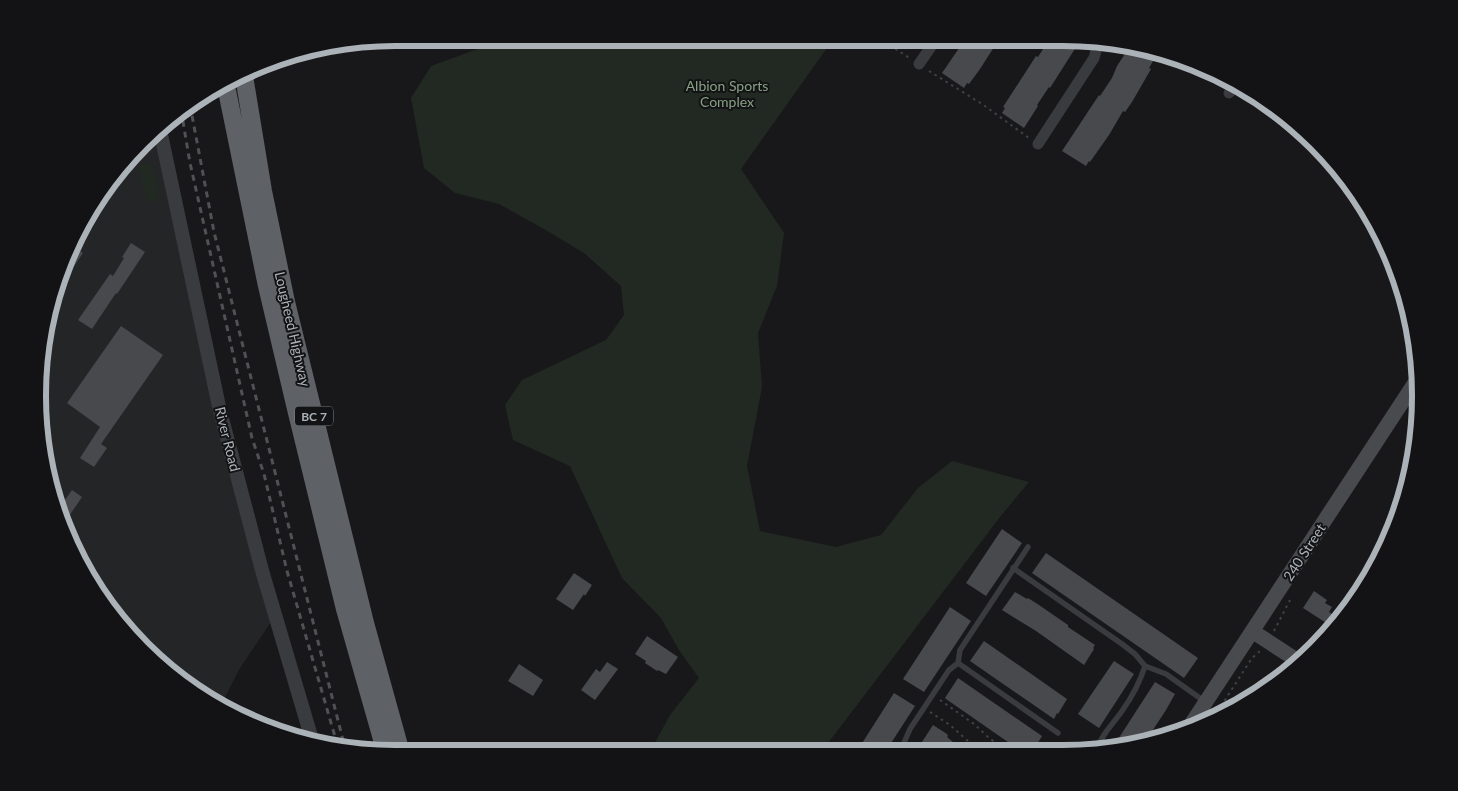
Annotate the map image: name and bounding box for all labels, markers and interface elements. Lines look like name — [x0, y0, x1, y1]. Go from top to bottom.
park label: Albion Sports Complex — [686, 77, 768, 110]
street label: Lougheed Highway — [271, 270, 315, 389]
street label: River Road — [212, 405, 244, 473]
road number: BC 7 — [295, 406, 333, 426]
street label: 240 Street — [1279, 520, 1329, 584]

